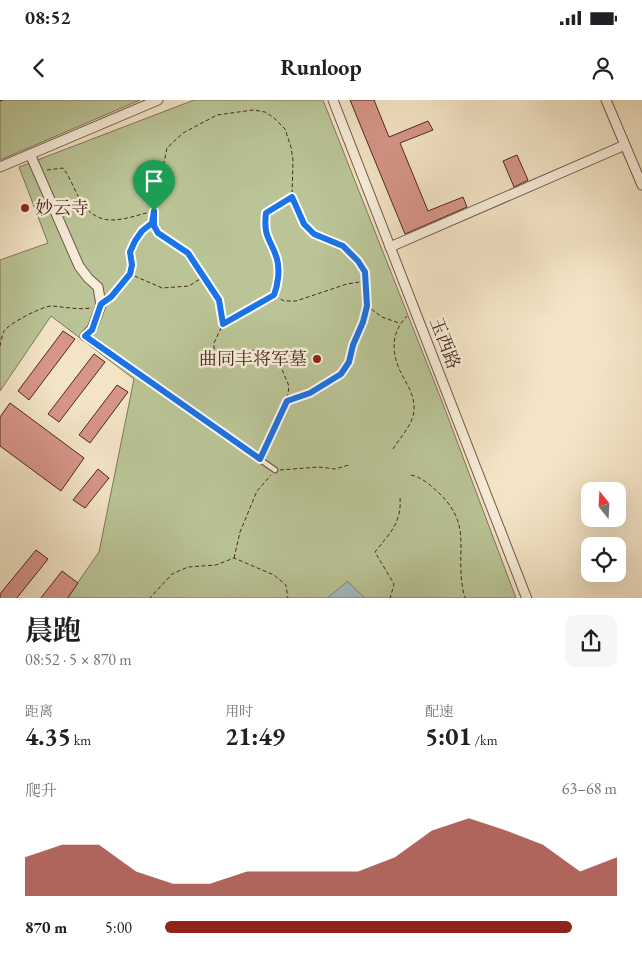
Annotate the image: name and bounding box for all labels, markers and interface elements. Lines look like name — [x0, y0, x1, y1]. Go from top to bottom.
text: 08:52 — [25, 5, 71, 30]
text: Runloop — [280, 53, 362, 82]
icon: back — [25, 54, 53, 82]
icon: person — [589, 54, 617, 82]
pin — [133, 160, 175, 211]
icon: arrive — [140, 167, 168, 195]
place label: 妙云寺 — [35, 196, 89, 219]
marker: 妙云寺 — [19, 202, 31, 214]
street label: 玉西路 — [425, 313, 466, 372]
place label: 曲同丰将军墓 — [199, 347, 307, 370]
marker: 曲同丰将军墓 — [311, 353, 323, 365]
north arrow — [581, 482, 626, 528]
map controls — [581, 482, 626, 582]
button: locate — [581, 537, 626, 582]
text: 晨跑 — [25, 612, 81, 648]
button: share — [565, 615, 617, 667]
text: 08:52 · 5 × 870 m — [25, 649, 132, 670]
text: 距离 — [25, 702, 53, 720]
text: 用时 — [225, 702, 253, 720]
text: 配速 — [425, 702, 453, 720]
text: 4.35 — [25, 720, 71, 752]
text: 21:49 — [225, 720, 285, 752]
text: 5:01 — [425, 720, 472, 752]
text: km — [71, 731, 91, 749]
text: /km — [472, 731, 498, 749]
text: 63–68 m — [562, 778, 617, 799]
text: 爬升 — [25, 780, 57, 801]
text: 870 m — [25, 917, 67, 938]
text: 5:00 — [105, 917, 132, 938]

